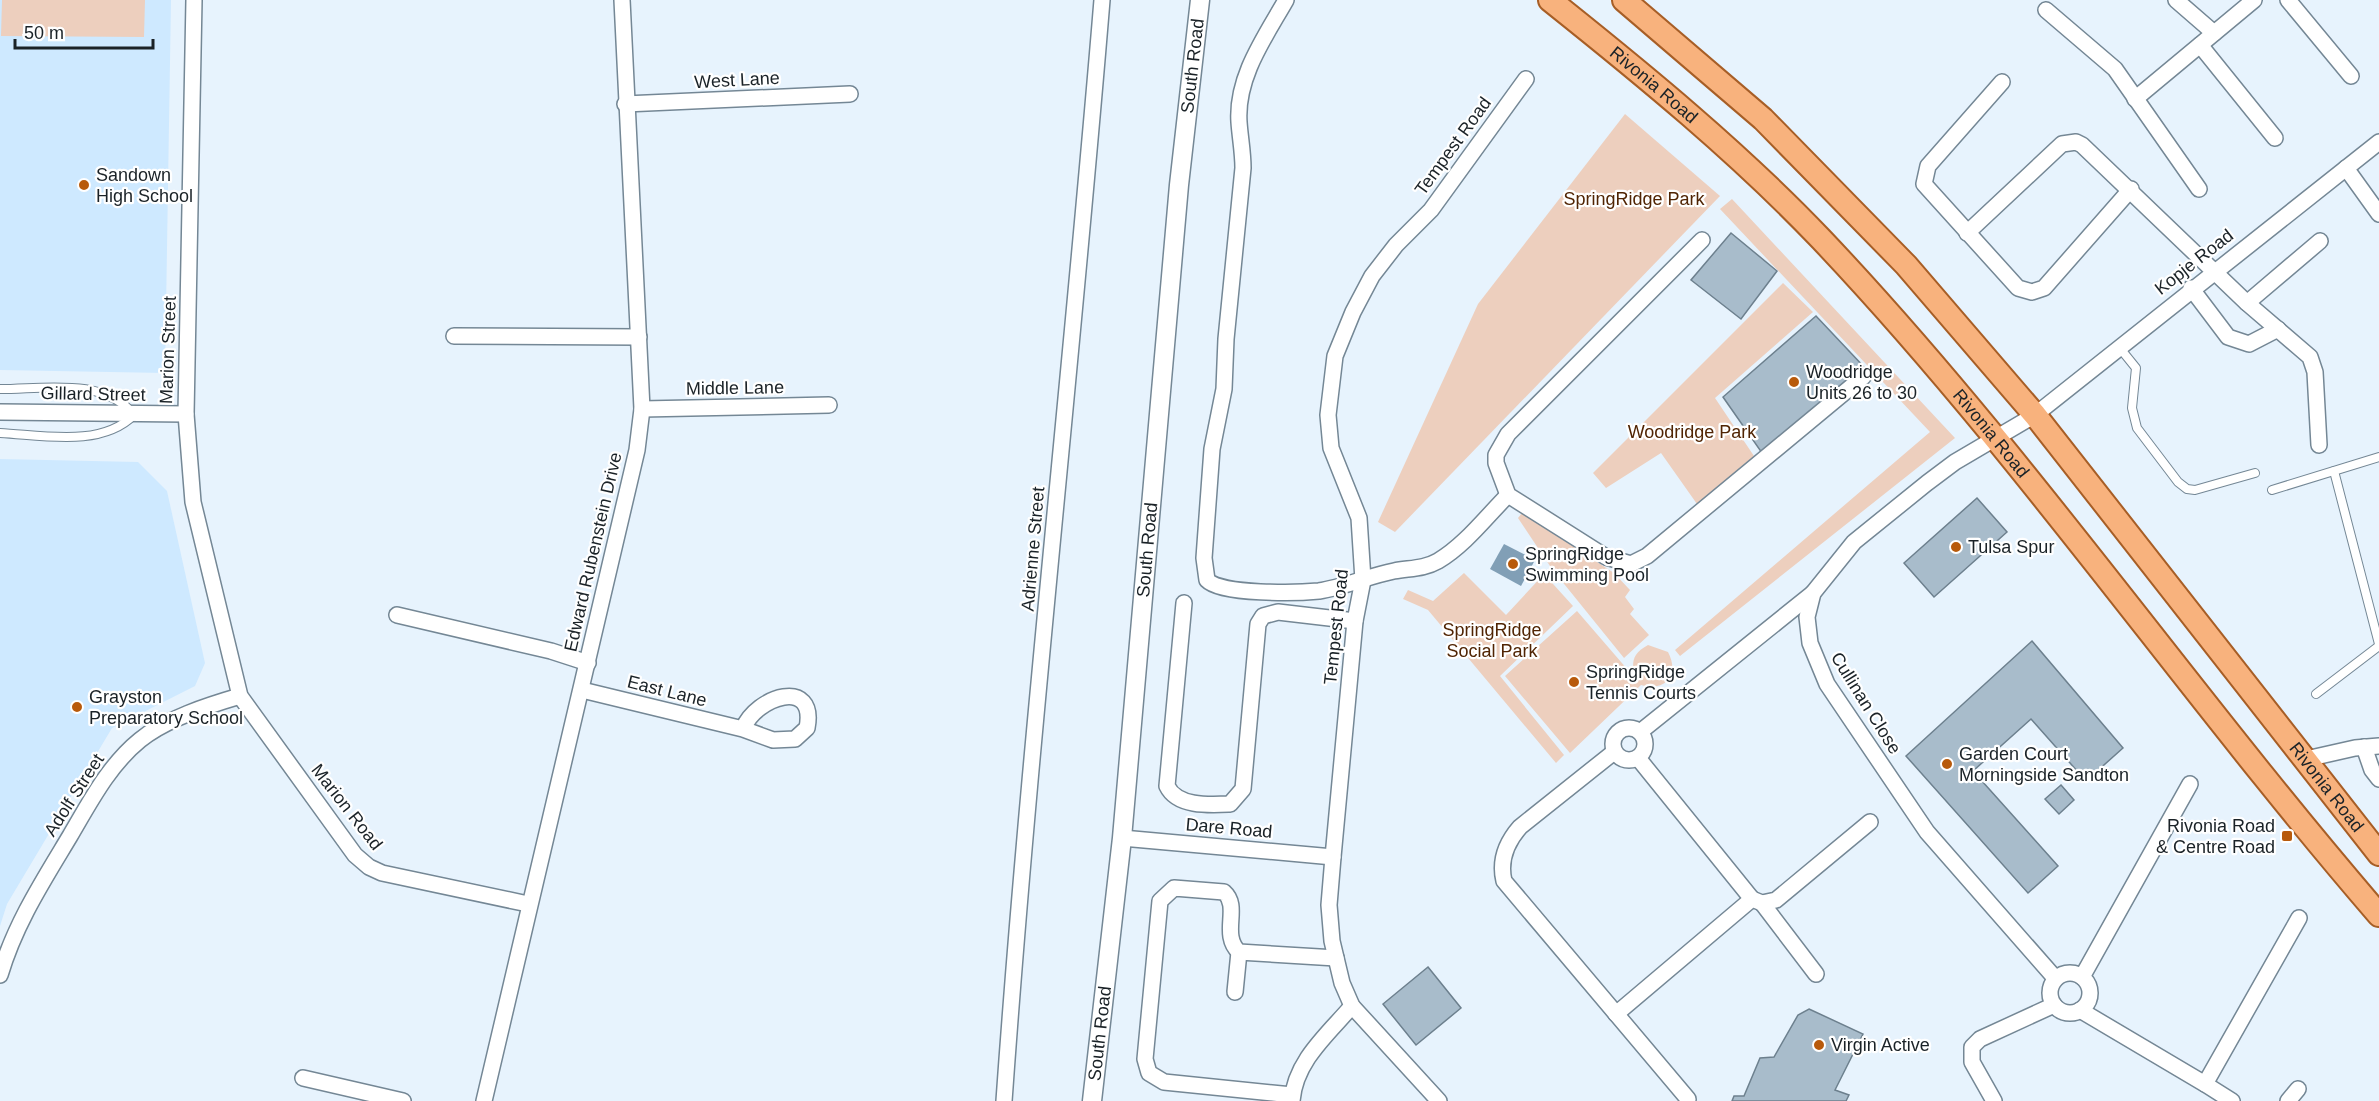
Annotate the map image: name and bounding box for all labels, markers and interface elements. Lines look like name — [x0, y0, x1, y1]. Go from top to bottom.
scale bar — [15, 12, 153, 50]
street label: South Road — [1177, 18, 1208, 114]
text: 50 m — [24, 23, 64, 43]
street label: Rivonia Road — [1606, 42, 1702, 127]
street label: West Lane — [694, 68, 780, 92]
street label: Tempest Road — [1411, 93, 1495, 199]
place label: Sandown High School — [96, 165, 193, 206]
marker: Sandown High School — [77, 178, 91, 192]
park label: SpringRidge Park — [1563, 189, 1706, 209]
street label: Kopje Road — [2151, 225, 2237, 299]
street label: Marion Street — [156, 296, 180, 404]
place label: Woodridge Units 26 to 30 — [1806, 362, 1917, 403]
marker: Woodridge Units 26 to 30 — [1787, 375, 1801, 389]
street label: Middle Lane — [686, 377, 784, 399]
street label: Gillard Street — [40, 383, 146, 405]
street label: Rivonia Road — [1949, 385, 2033, 481]
park label: Woodridge Park — [1628, 422, 1757, 442]
street label: Edward Rubenstein Drive — [560, 450, 626, 654]
street label: Adrienne Street — [1018, 486, 1048, 612]
street label: South Road — [1133, 502, 1161, 598]
place label: Tulsa Spur — [1968, 537, 2054, 557]
marker: Tulsa Spur — [1949, 540, 1963, 554]
place label: SpringRidge Swimming Pool — [1525, 544, 1649, 585]
marker: SpringRidge Swimming Pool — [1506, 557, 1520, 571]
street label: Tempest Road — [1320, 568, 1352, 686]
park label: SpringRidge Social Park — [1442, 620, 1542, 661]
street label: Cullinan Close — [1827, 648, 1905, 758]
place label: SpringRidge Tennis Courts — [1586, 662, 1696, 703]
street label: East Lane — [625, 671, 709, 711]
marker: SpringRidge Tennis Courts — [1567, 675, 1581, 689]
place label: Grayston Preparatory School — [89, 687, 243, 728]
marker: Grayston Preparatory School — [70, 700, 84, 714]
street label: Rivonia Road — [2285, 738, 2368, 836]
place label: Garden Court Morningside Sandton — [1959, 744, 2129, 785]
street label: Adolf Street — [40, 750, 108, 840]
marker: Garden Court Morningside Sandton — [1940, 757, 1954, 771]
street label: Marion Road — [307, 760, 387, 854]
street label: Dare Road — [1185, 814, 1273, 842]
place label: Rivonia Road & Centre Road — [2156, 816, 2275, 857]
marker: Rivonia Road & Centre Road — [2280, 829, 2294, 843]
street label: South Road — [1084, 985, 1115, 1082]
place label: Virgin Active — [1831, 1035, 1930, 1055]
marker: Virgin Active — [1812, 1038, 1826, 1052]

